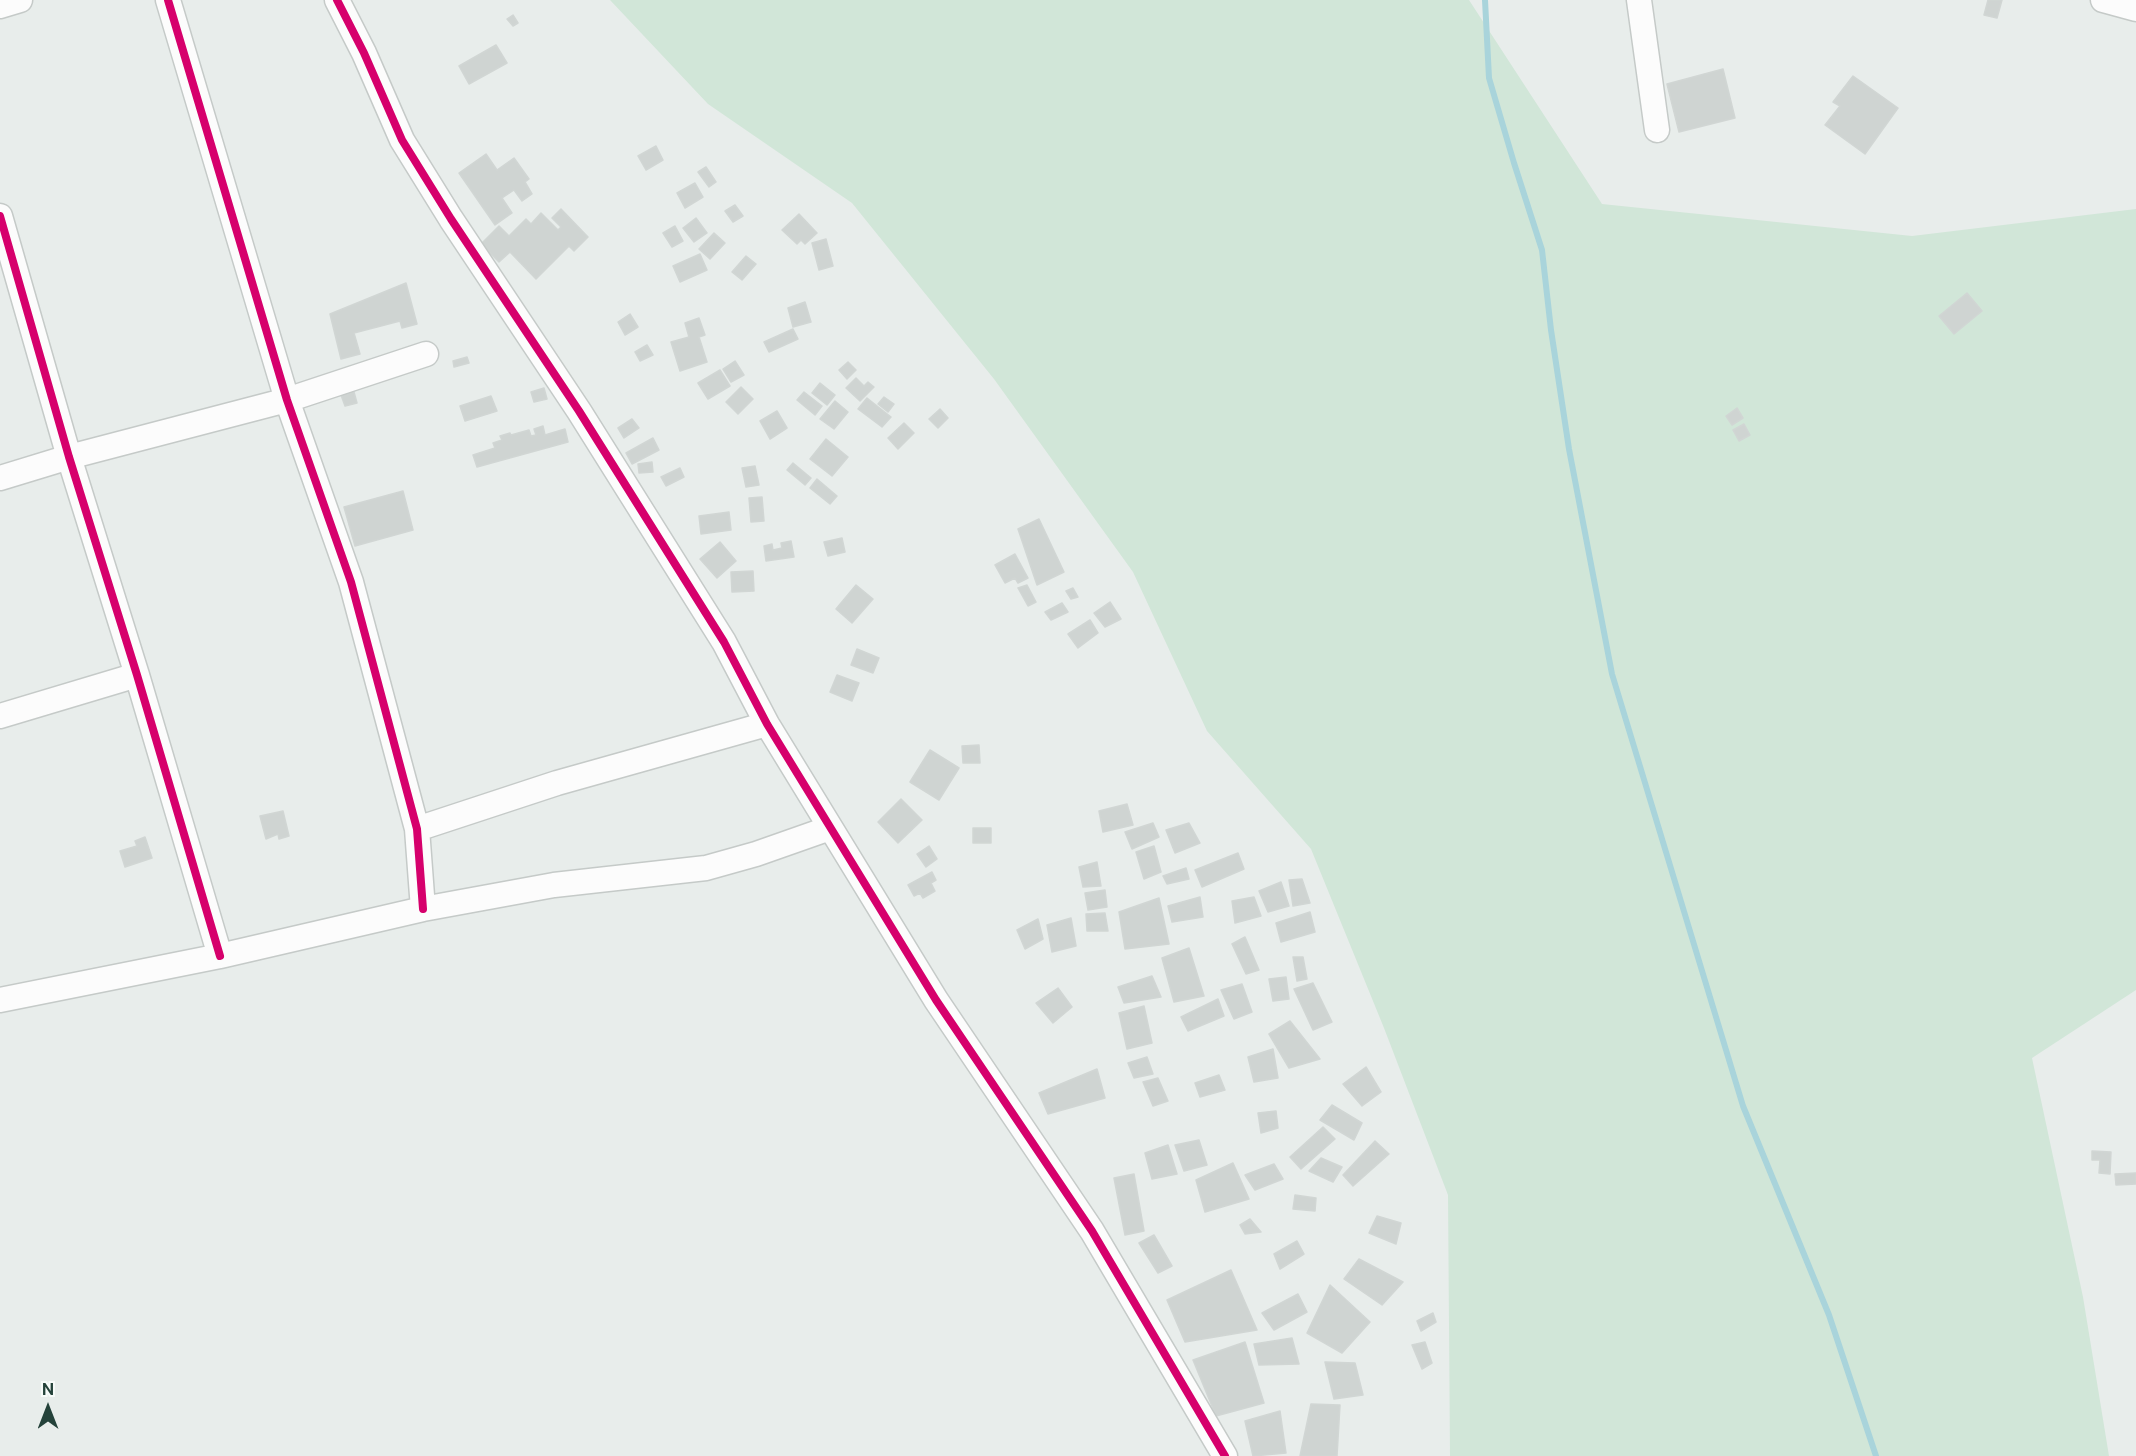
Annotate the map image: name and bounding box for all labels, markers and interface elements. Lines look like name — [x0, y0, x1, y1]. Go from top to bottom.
north arrow — [18, 1378, 78, 1438]
text: N — [42, 1380, 54, 1399]

